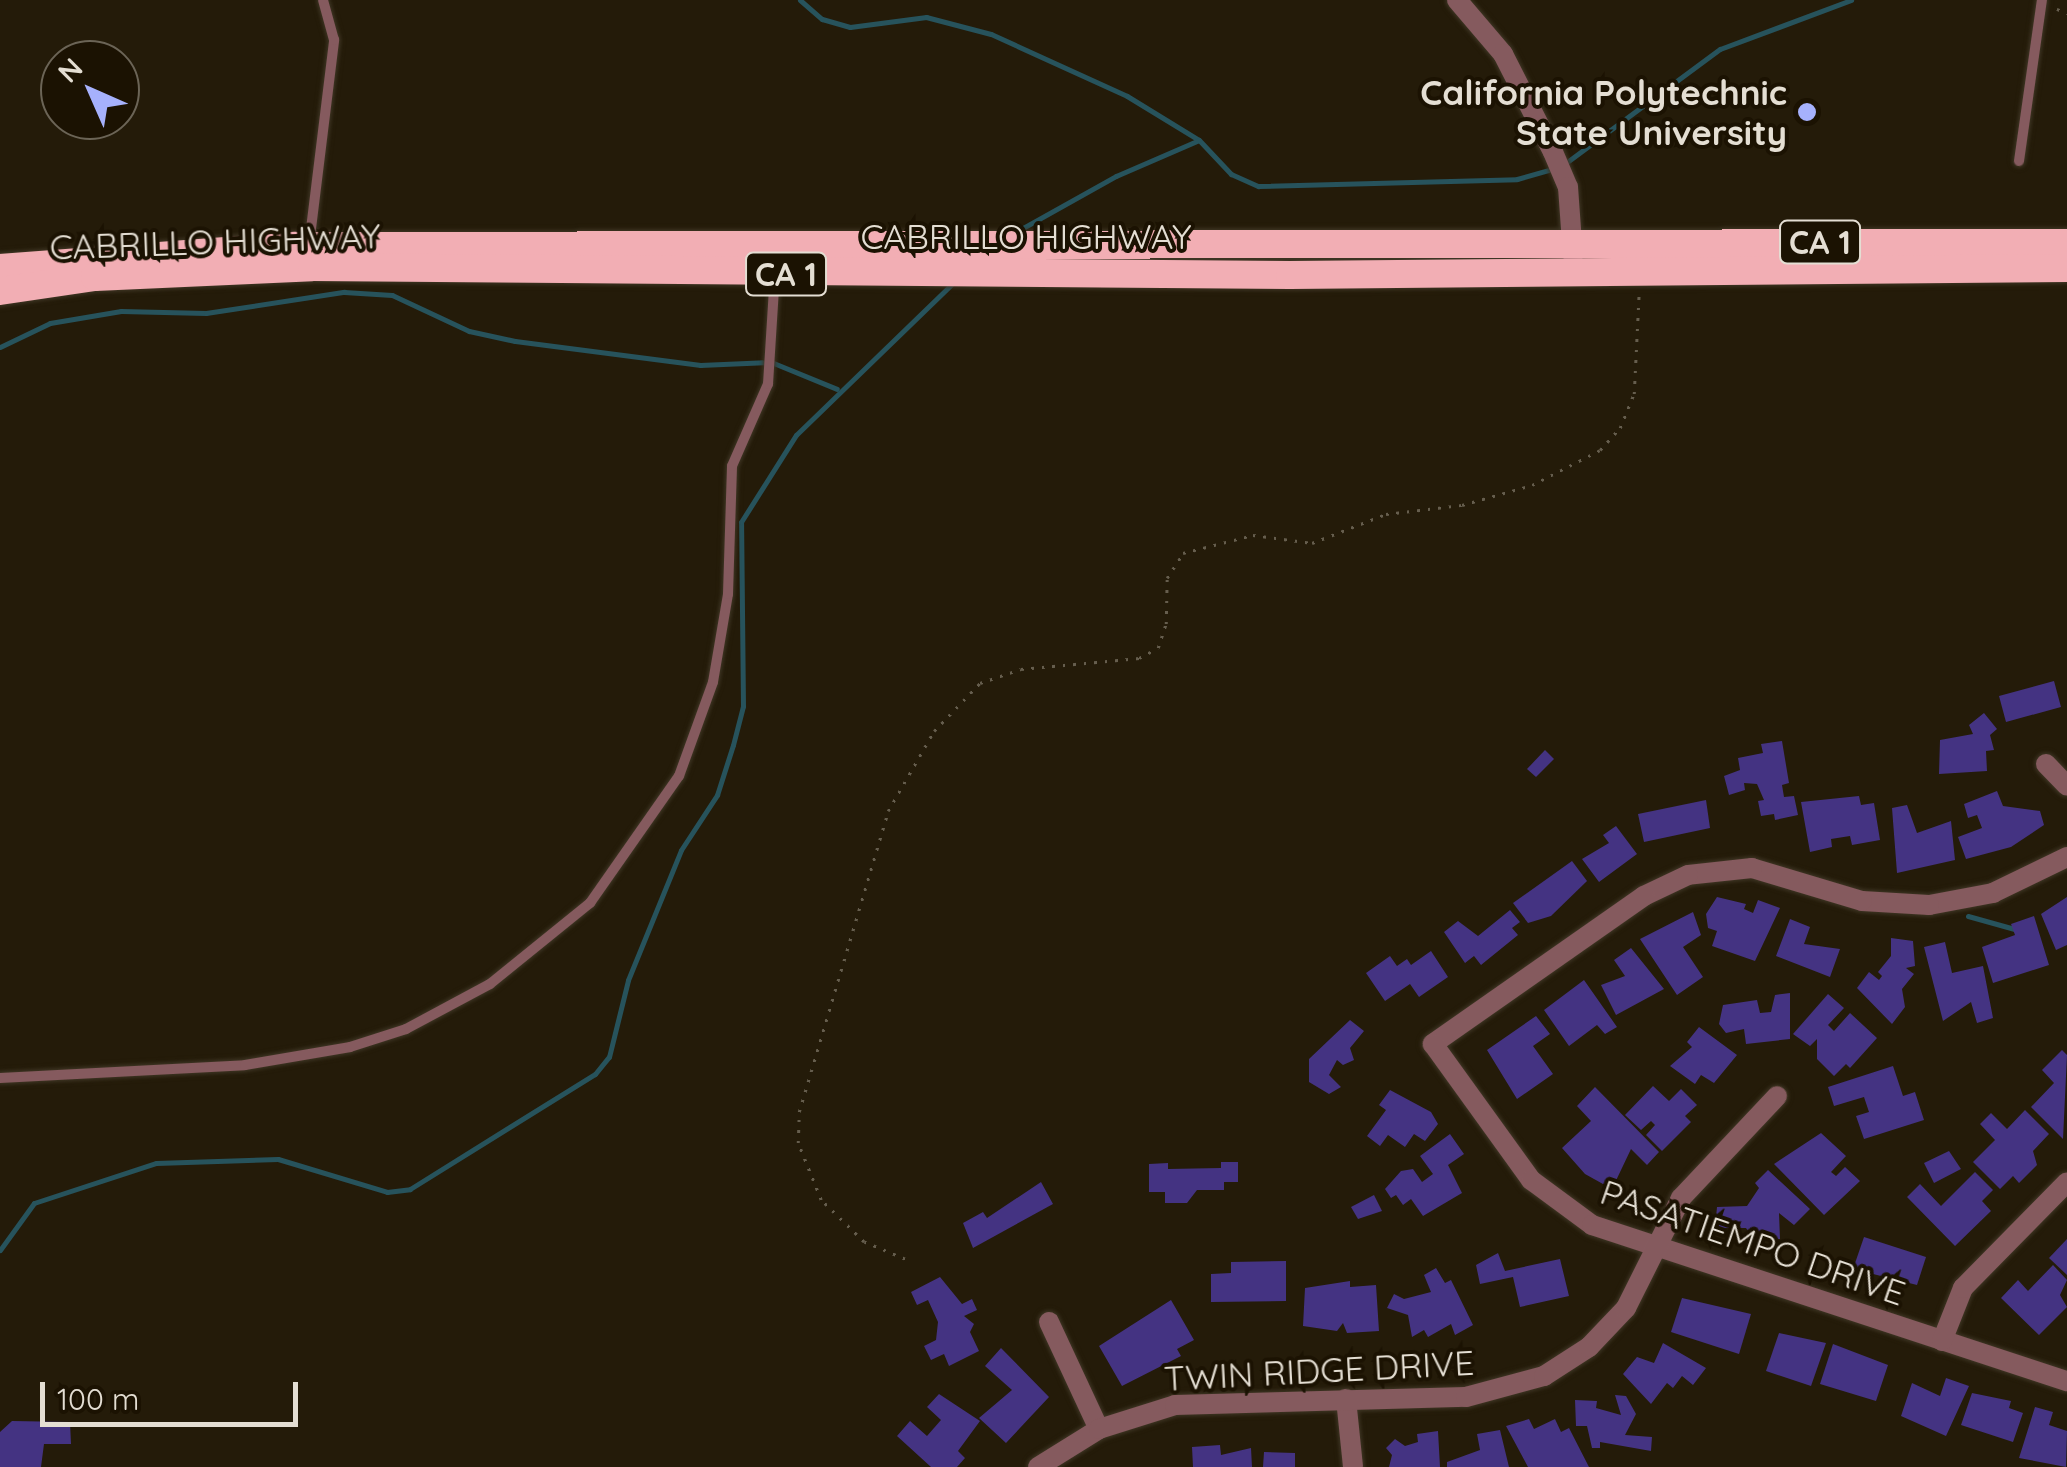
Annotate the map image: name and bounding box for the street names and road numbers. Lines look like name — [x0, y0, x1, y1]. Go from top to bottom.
street label: CABRILLO HIGHWAY — [49, 214, 381, 268]
street label: CABRILLO HIGHWAY — [861, 215, 1191, 257]
road number: CA 1 — [1778, 215, 1862, 269]
road number: CA 1 — [744, 247, 828, 301]
street label: PASATIEMPO DRIVE — [1595, 1170, 1911, 1314]
street label: TWIN RIDGE DRIVE — [1163, 1341, 1475, 1399]

